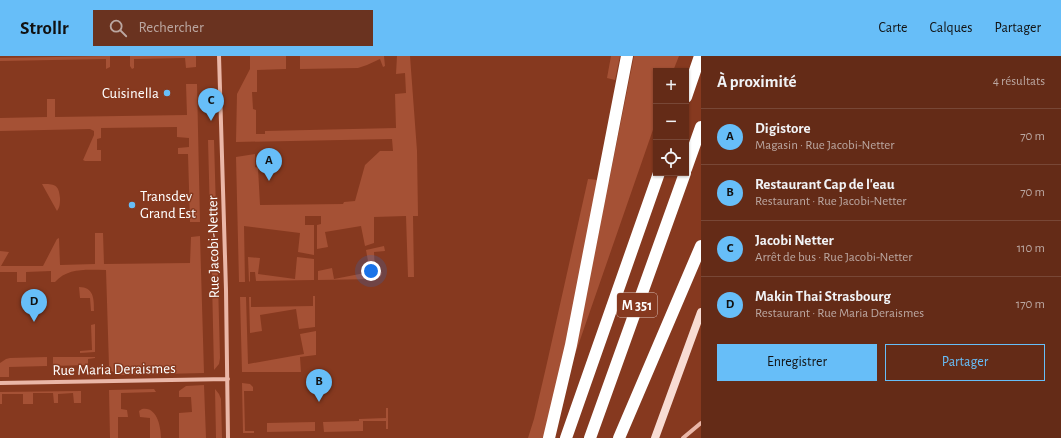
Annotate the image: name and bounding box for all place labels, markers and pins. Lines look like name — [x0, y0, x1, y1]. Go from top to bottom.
place label: Cuisinella — [102, 86, 159, 101]
marker: Cuisinella — [162, 88, 172, 98]
pin: C — [198, 88, 224, 121]
pin: A — [256, 148, 282, 181]
place label: Transdev Grand Est — [140, 189, 196, 221]
marker: Transdev Grand Est — [127, 200, 137, 210]
pin: D — [21, 289, 47, 322]
pin: B — [306, 369, 332, 402]

